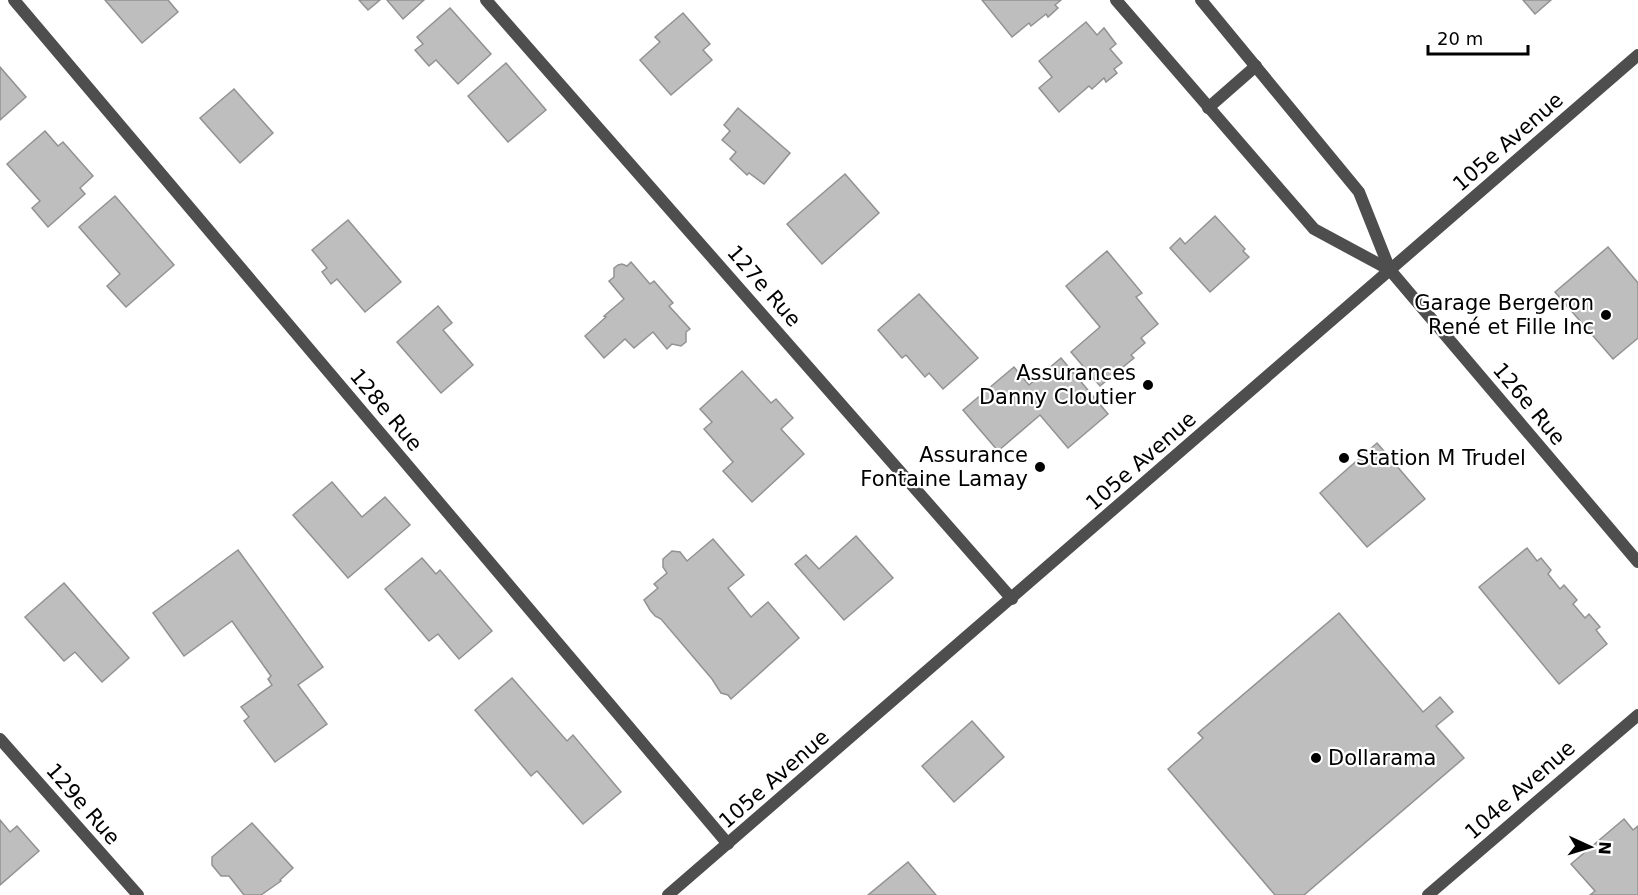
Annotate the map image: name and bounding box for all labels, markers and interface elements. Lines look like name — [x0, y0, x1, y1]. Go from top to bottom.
scale bar — [1428, 18, 1528, 56]
text: 20 m — [1437, 28, 1483, 49]
street label: 105e Avenue — [1448, 88, 1568, 196]
street label: 127e Rue — [722, 241, 806, 331]
place label: Garage Bergeron René et Fille Inc — [1414, 291, 1594, 339]
marker: Garage Bergeron René et Fille Inc — [1599, 308, 1613, 322]
street label: 126e Rue — [1488, 358, 1570, 450]
place label: Assurances Danny Cloutier — [979, 361, 1136, 409]
street label: 128e Rue — [345, 364, 427, 456]
marker: Assurances Danny Cloutier — [1141, 378, 1155, 392]
street label: 105e Avenue — [1081, 407, 1201, 515]
place label: Assurance Fontaine Lamay — [860, 443, 1028, 491]
place label: Station M Trudel — [1356, 446, 1526, 470]
marker: Station M Trudel — [1337, 451, 1351, 465]
marker: Assurance Fontaine Lamay — [1033, 460, 1047, 474]
street label: 105e Avenue — [714, 725, 834, 833]
street label: 104e Avenue — [1460, 736, 1580, 844]
place label: Dollarama — [1328, 746, 1436, 770]
marker: Dollarama — [1309, 751, 1323, 765]
street label: 129e Rue — [41, 759, 125, 849]
north arrow — [1560, 817, 1620, 877]
text: N — [1595, 841, 1614, 855]

